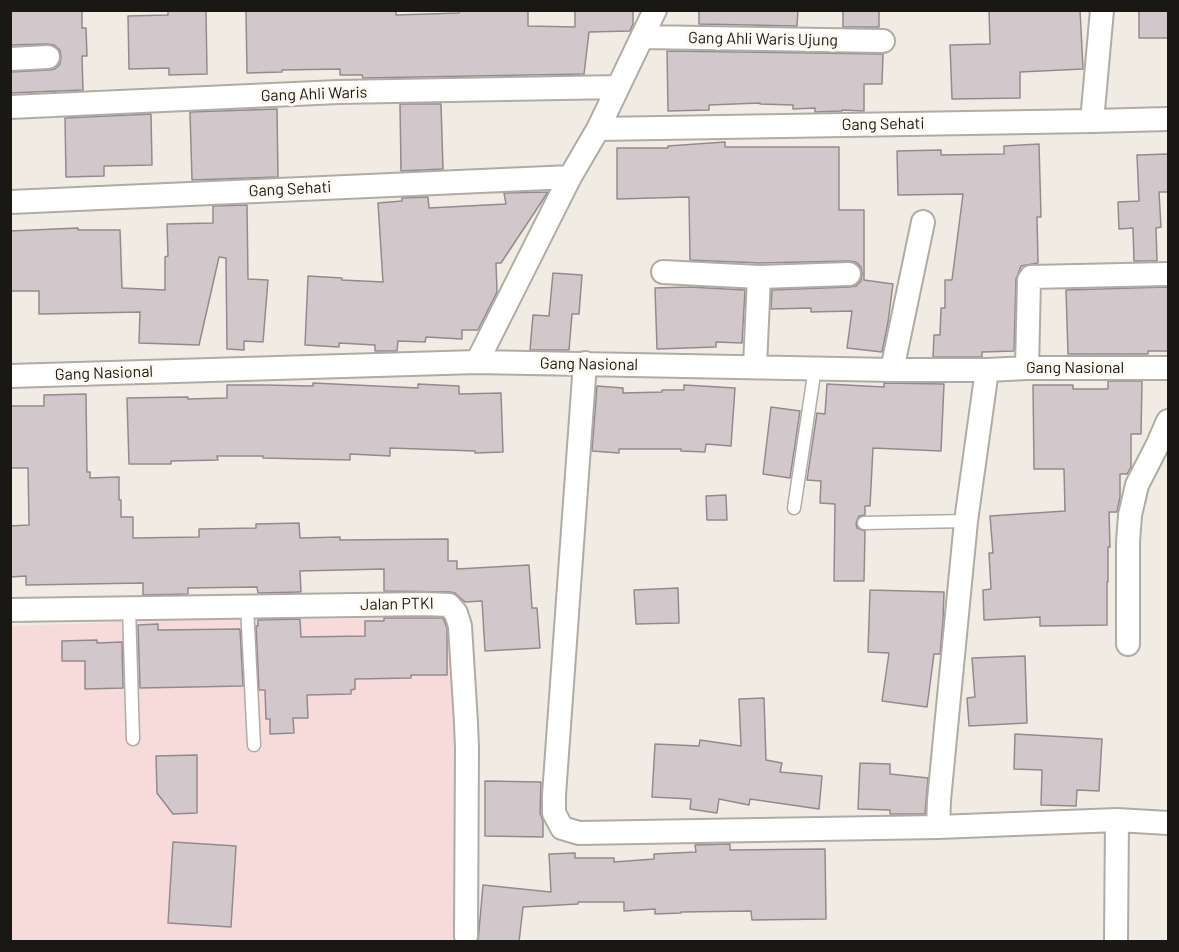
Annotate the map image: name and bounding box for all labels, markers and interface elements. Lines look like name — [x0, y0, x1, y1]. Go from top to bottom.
street label: Gang Ahli Waris Ujung — [688, 28, 838, 50]
street label: Gang Ahli Waris — [260, 83, 368, 105]
street label: Gang Sehati — [841, 114, 925, 134]
street label: Gang Sehati — [248, 177, 332, 201]
street label: Gang Nasional — [540, 354, 638, 374]
street label: Gang Nasional — [1026, 358, 1124, 378]
street label: Gang Nasional — [55, 362, 153, 384]
street label: Jalan PTKI — [360, 594, 434, 614]

